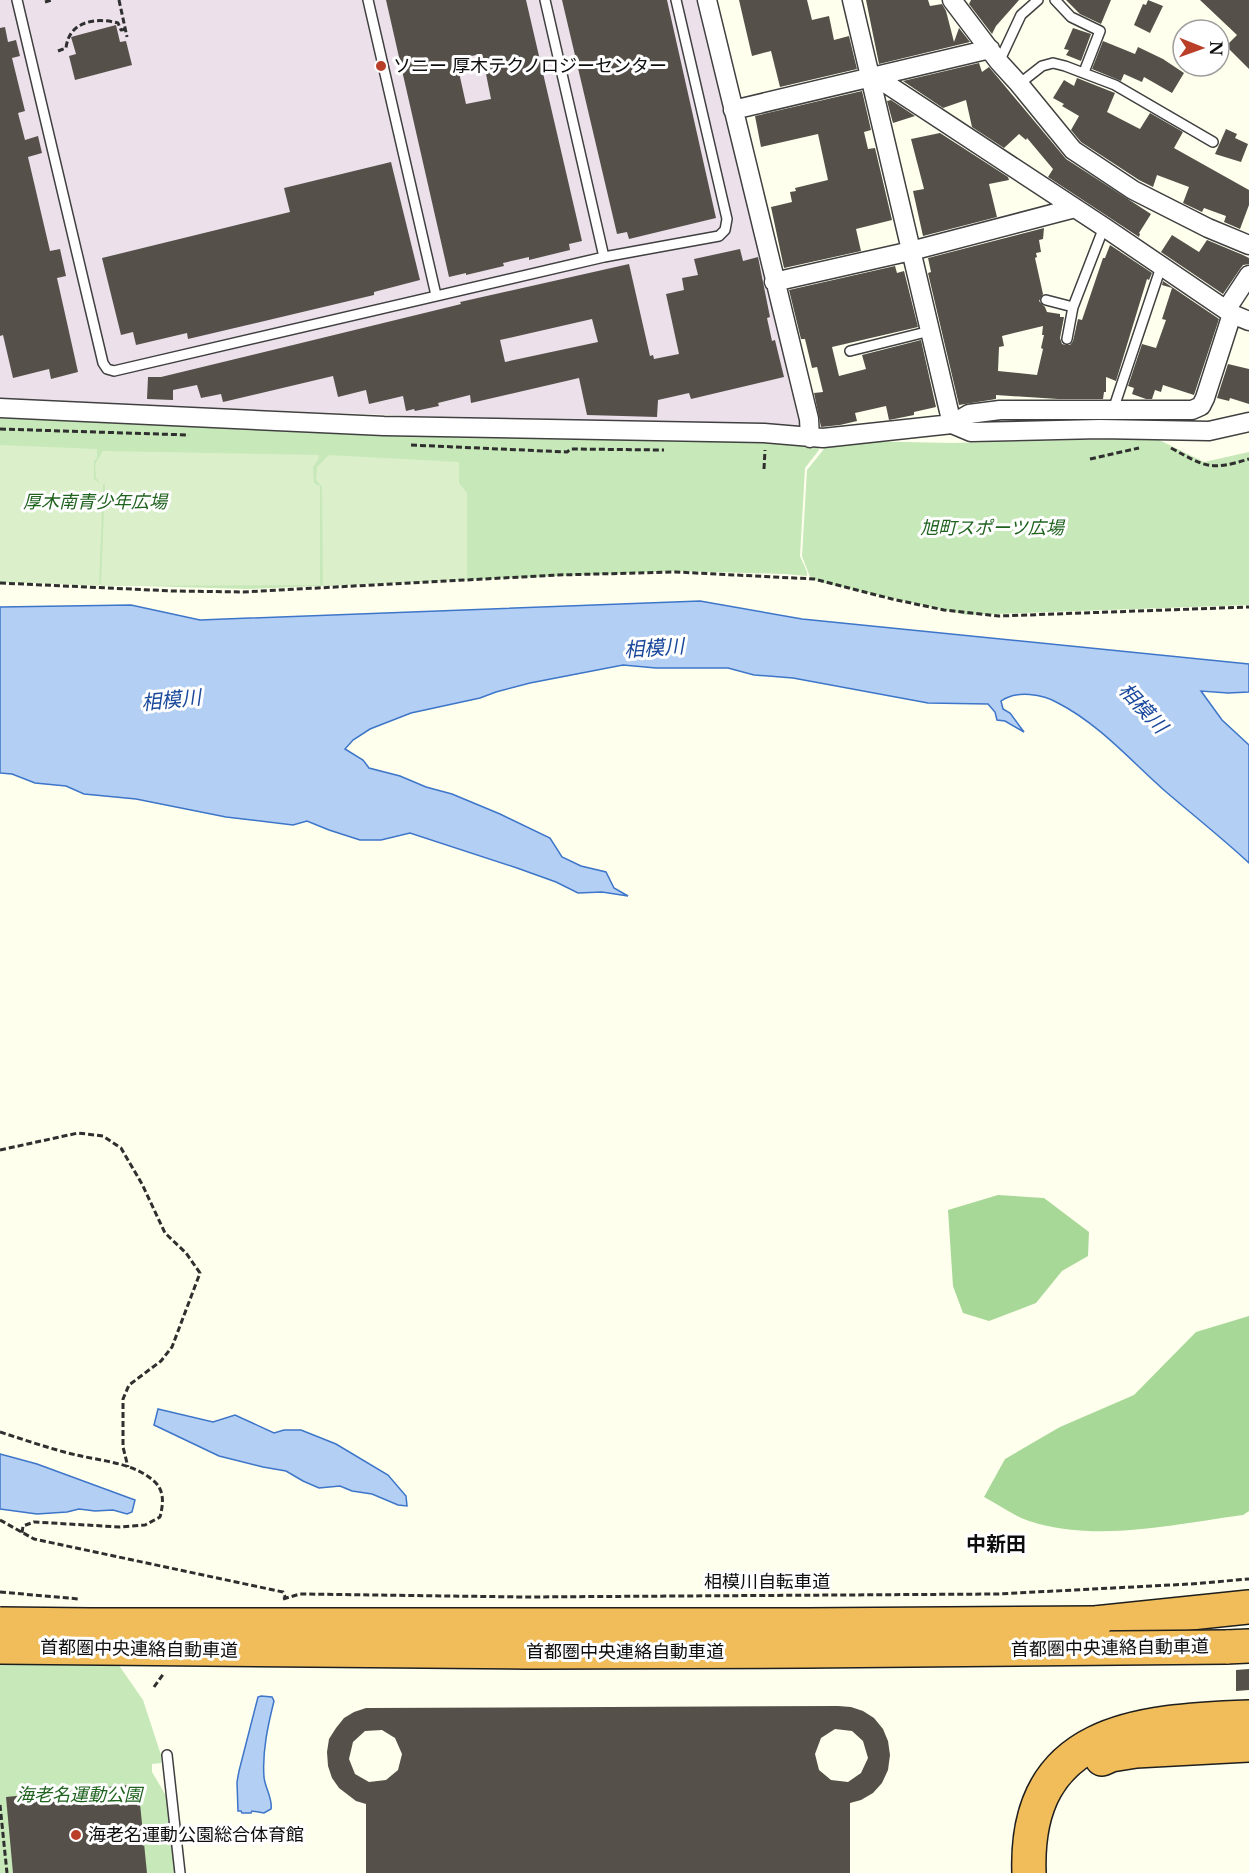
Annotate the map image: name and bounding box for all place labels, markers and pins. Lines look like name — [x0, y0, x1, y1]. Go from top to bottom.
place label: ソニー 厚木テクノロジーセンター — [393, 55, 667, 77]
marker: ソニー 厚木テクノロジーセンター — [374, 59, 388, 73]
place label: 海老名運動公園総合体育館 — [88, 1824, 304, 1846]
marker: 海老名運動公園総合体育館 — [69, 1828, 83, 1842]

